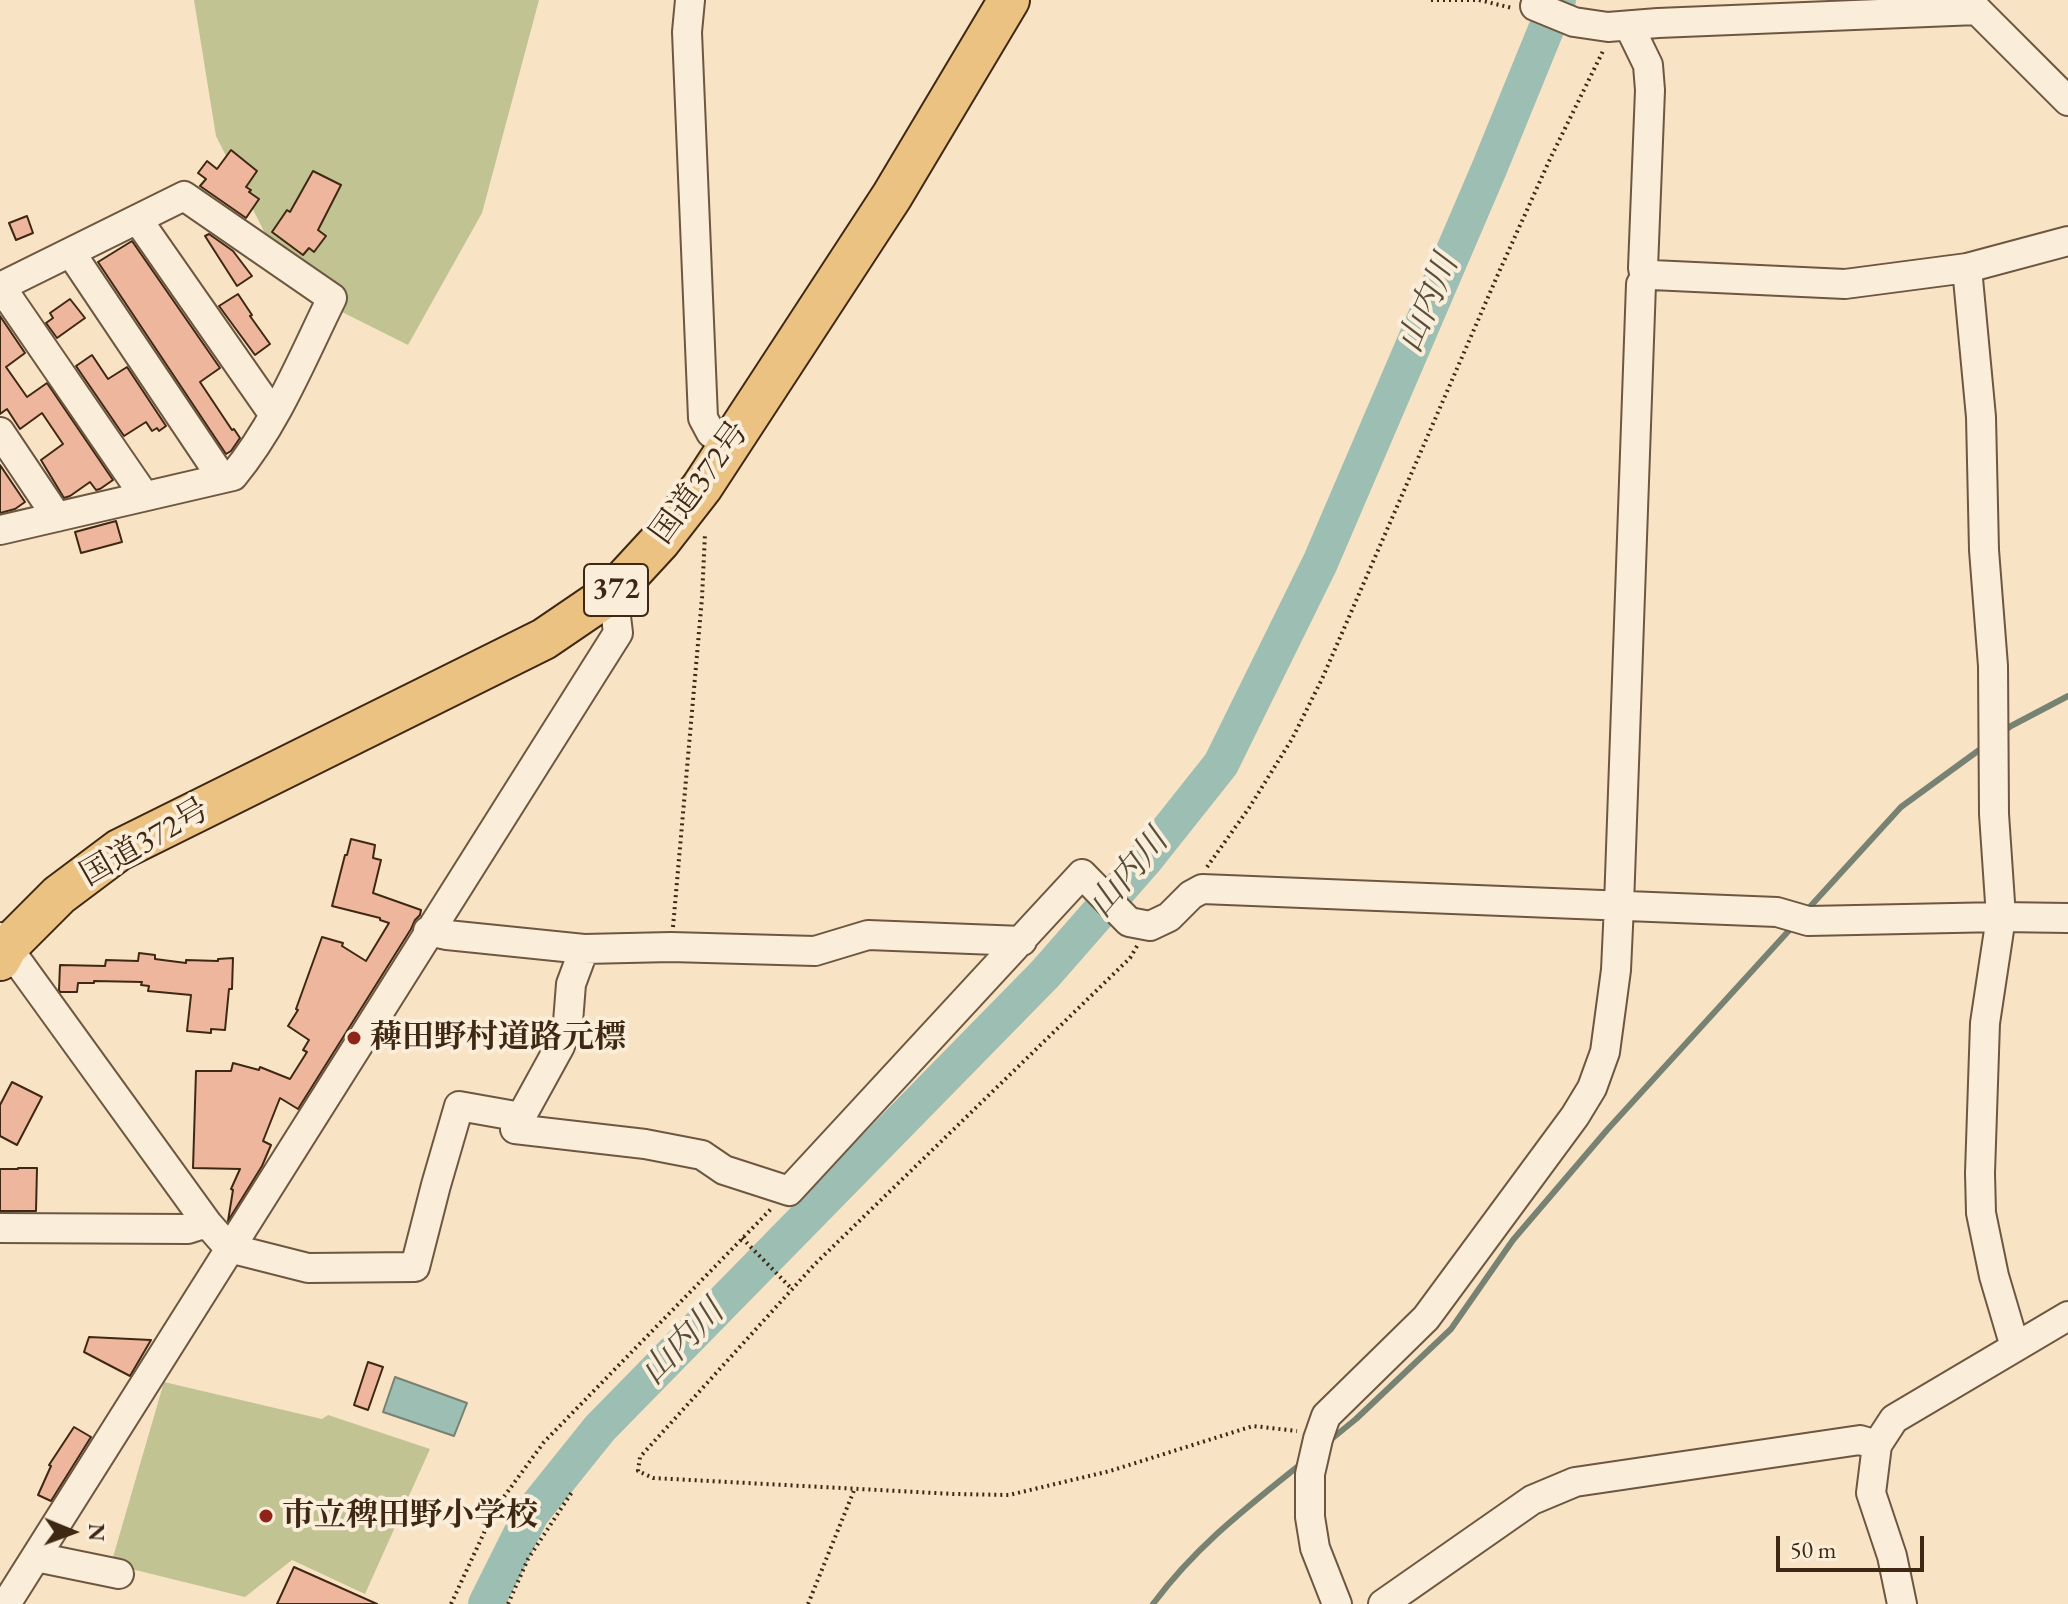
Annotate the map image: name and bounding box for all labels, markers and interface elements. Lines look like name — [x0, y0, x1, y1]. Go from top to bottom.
water label: 山内川 — [1390, 249, 1468, 359]
street label: 国道372号 — [643, 414, 757, 552]
road number: 372 — [584, 564, 648, 616]
street label: 国道372号 — [74, 791, 216, 895]
water label: 山内川 — [1081, 822, 1177, 926]
place label: 薭田野村道路元標 — [370, 1019, 626, 1057]
marker: 薭田野村道路元標 — [345, 1029, 363, 1047]
water label: 山内川 — [633, 1292, 733, 1394]
north arrow — [32, 1492, 112, 1572]
place label: 市立稗田野小学校 — [282, 1497, 538, 1535]
marker: 市立稗田野小学校 — [257, 1507, 275, 1525]
scale bar — [1780, 1520, 1928, 1570]
text: N — [82, 1523, 111, 1542]
text: 50 m — [1790, 1534, 1837, 1565]

